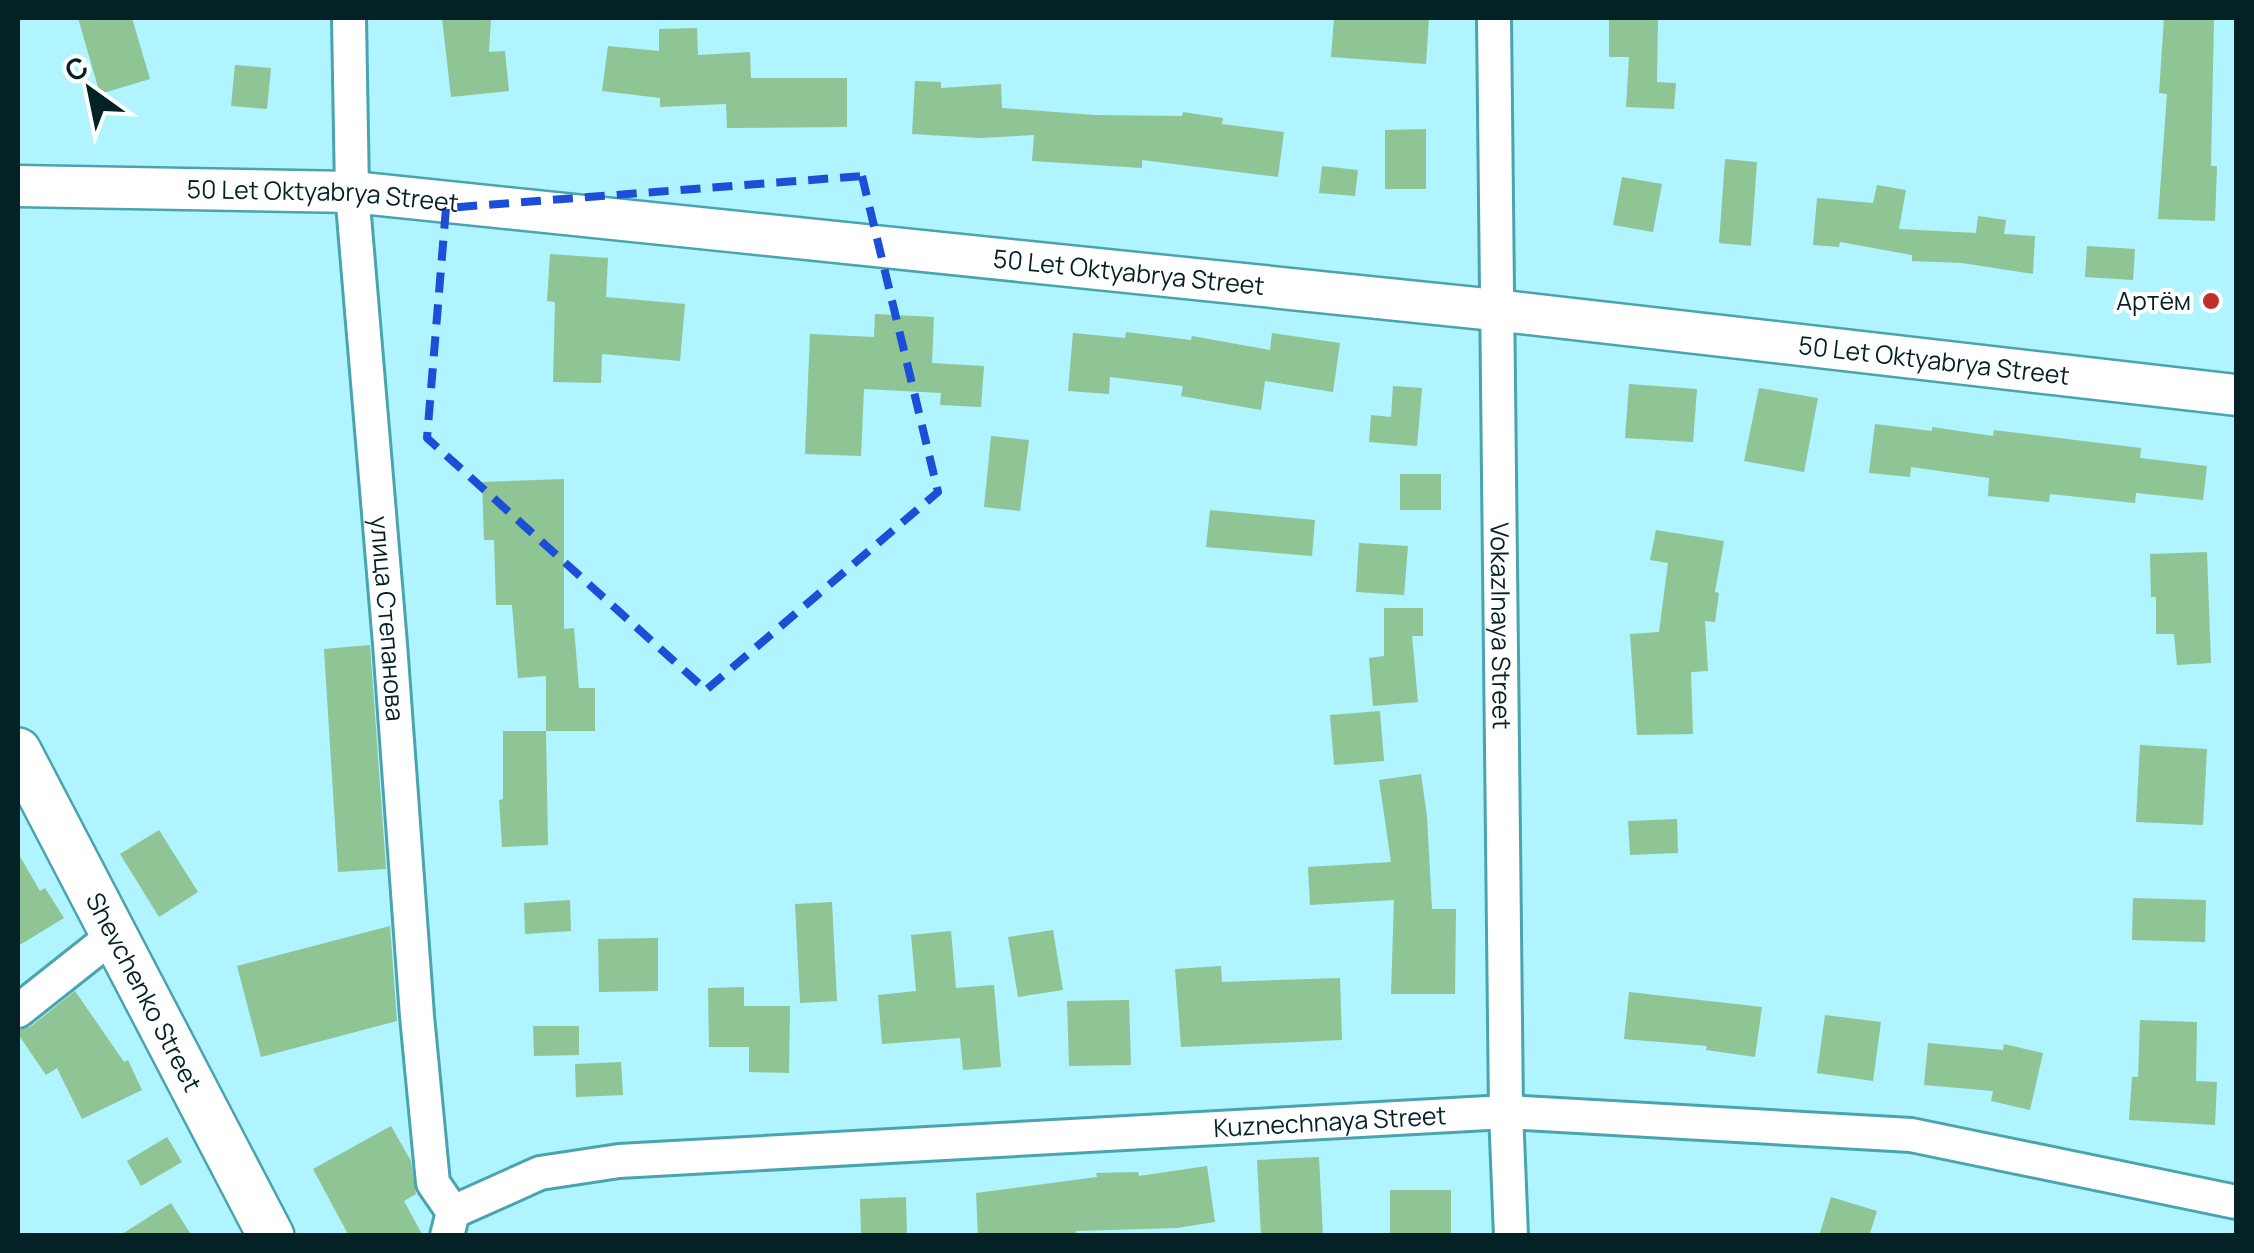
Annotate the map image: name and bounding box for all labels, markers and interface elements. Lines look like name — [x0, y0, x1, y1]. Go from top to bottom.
north arrow — [40, 40, 140, 140]
text: С — [57, 47, 95, 90]
street label: 50 Let Oktyabrya Street — [186, 171, 461, 220]
street label: 50 Let Oktyabrya Street — [991, 240, 1266, 303]
place label: Артём — [2116, 283, 2191, 318]
marker: Артём — [2200, 290, 2222, 312]
street label: 50 Let Oktyabrya Street — [1797, 327, 2071, 393]
street label: улица Степанова — [362, 514, 414, 722]
street label: Vokazlnaya Street — [1483, 522, 1520, 730]
street label: Shevchenko Street — [78, 886, 211, 1097]
street label: Kuznechnaya Street — [1212, 1097, 1447, 1145]

